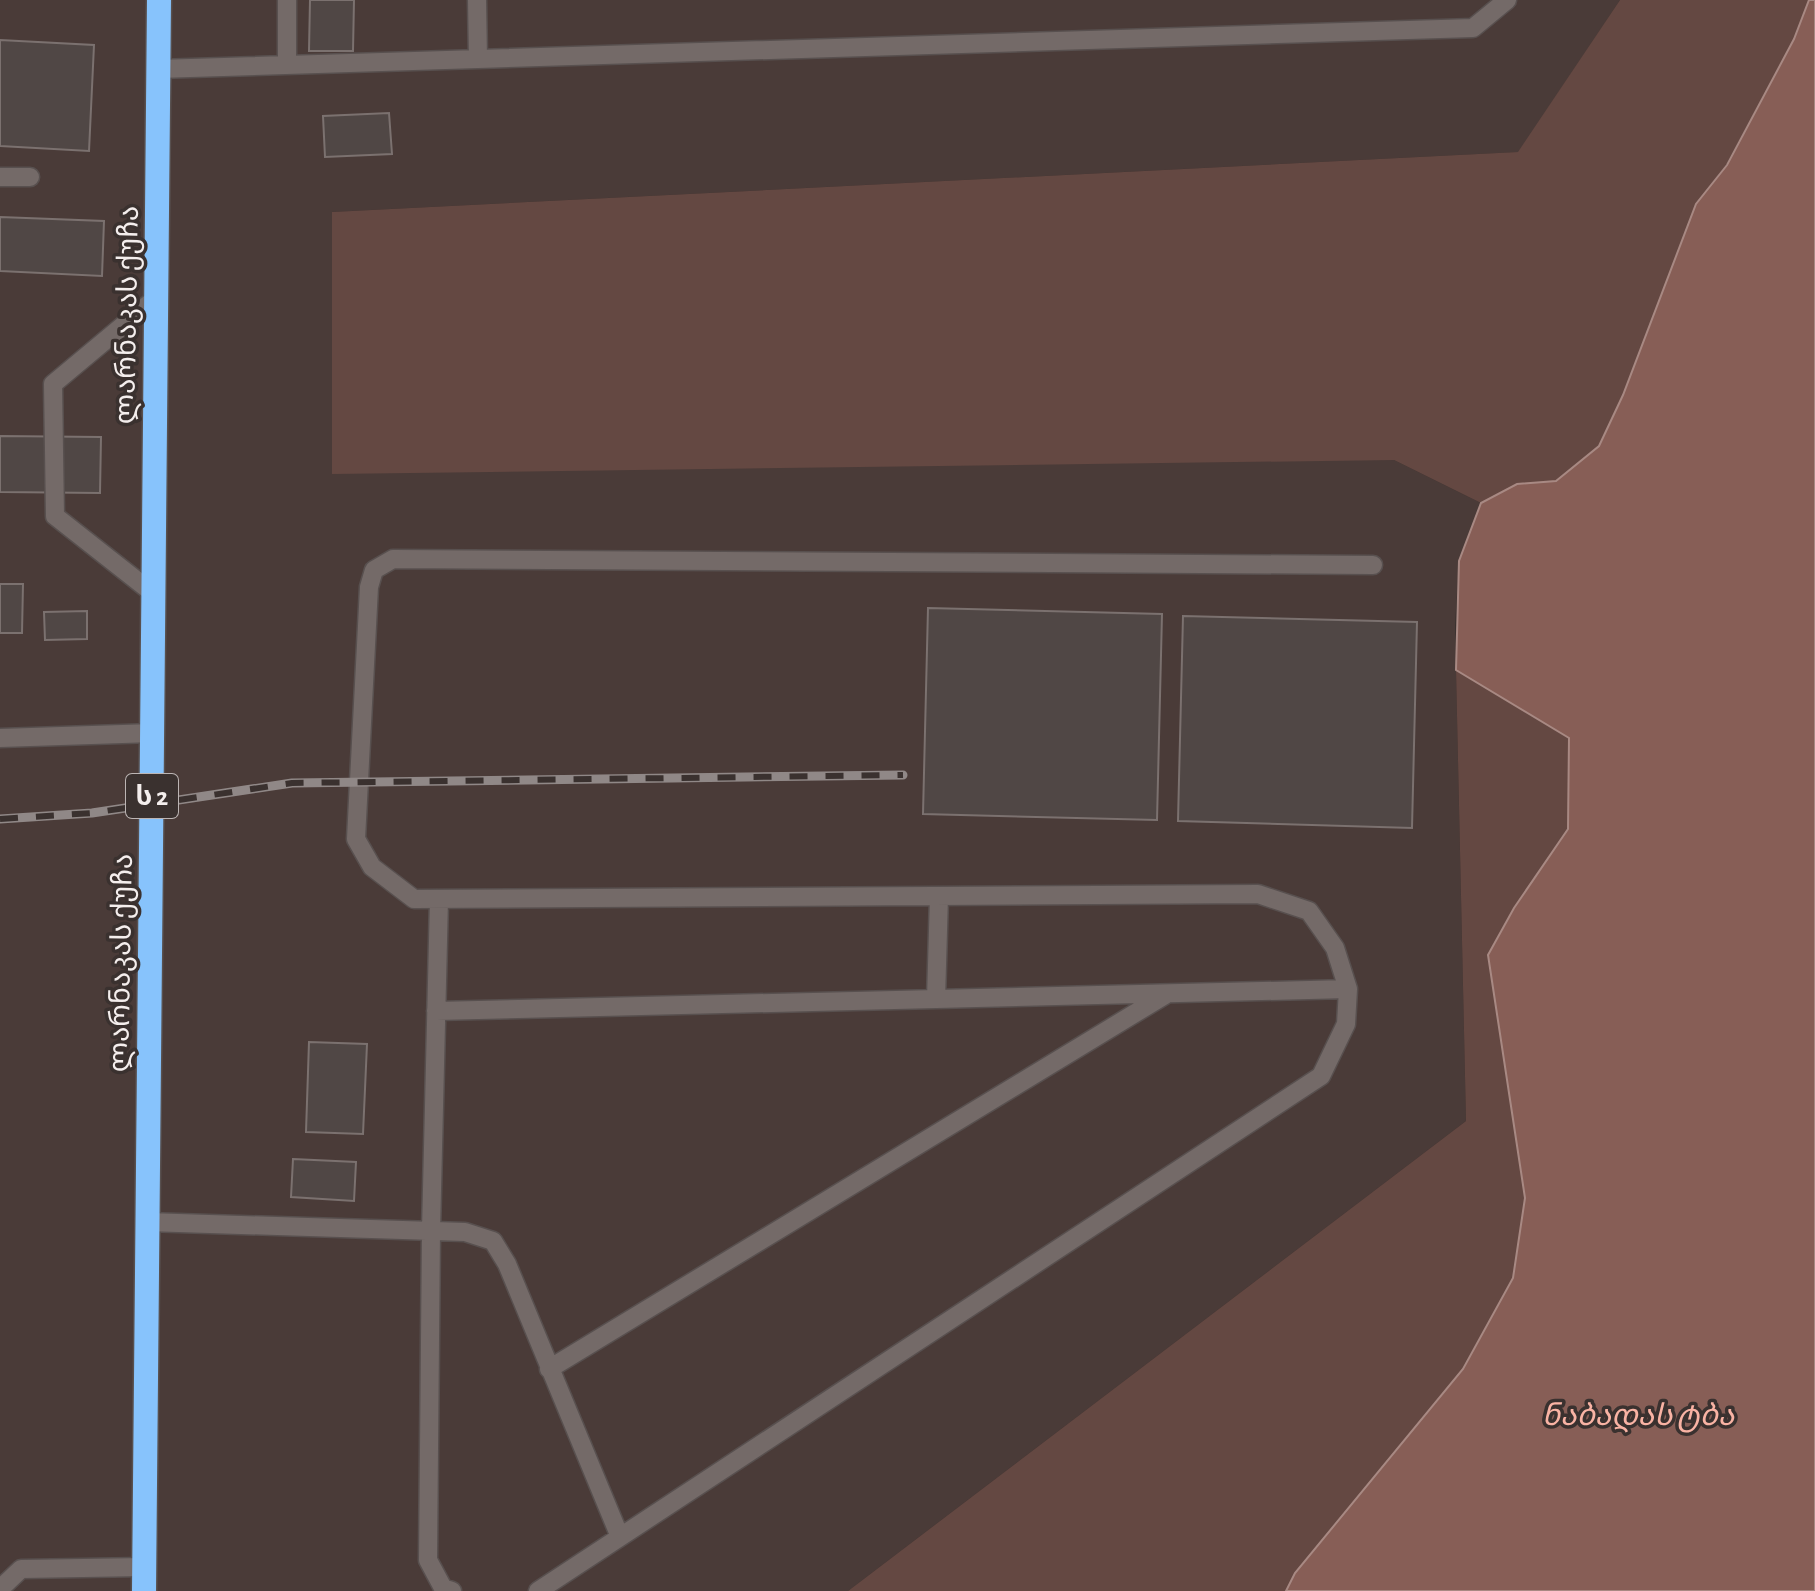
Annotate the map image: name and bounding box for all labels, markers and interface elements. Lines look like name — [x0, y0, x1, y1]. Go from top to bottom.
street label: ლარნაკას ქუჩა — [112, 205, 145, 425]
road number: ს 2 — [126, 774, 178, 818]
street label: ლარნაკას ქუჩა — [106, 853, 139, 1073]
water label: ნაბადას ტბა — [1542, 1401, 1735, 1433]

